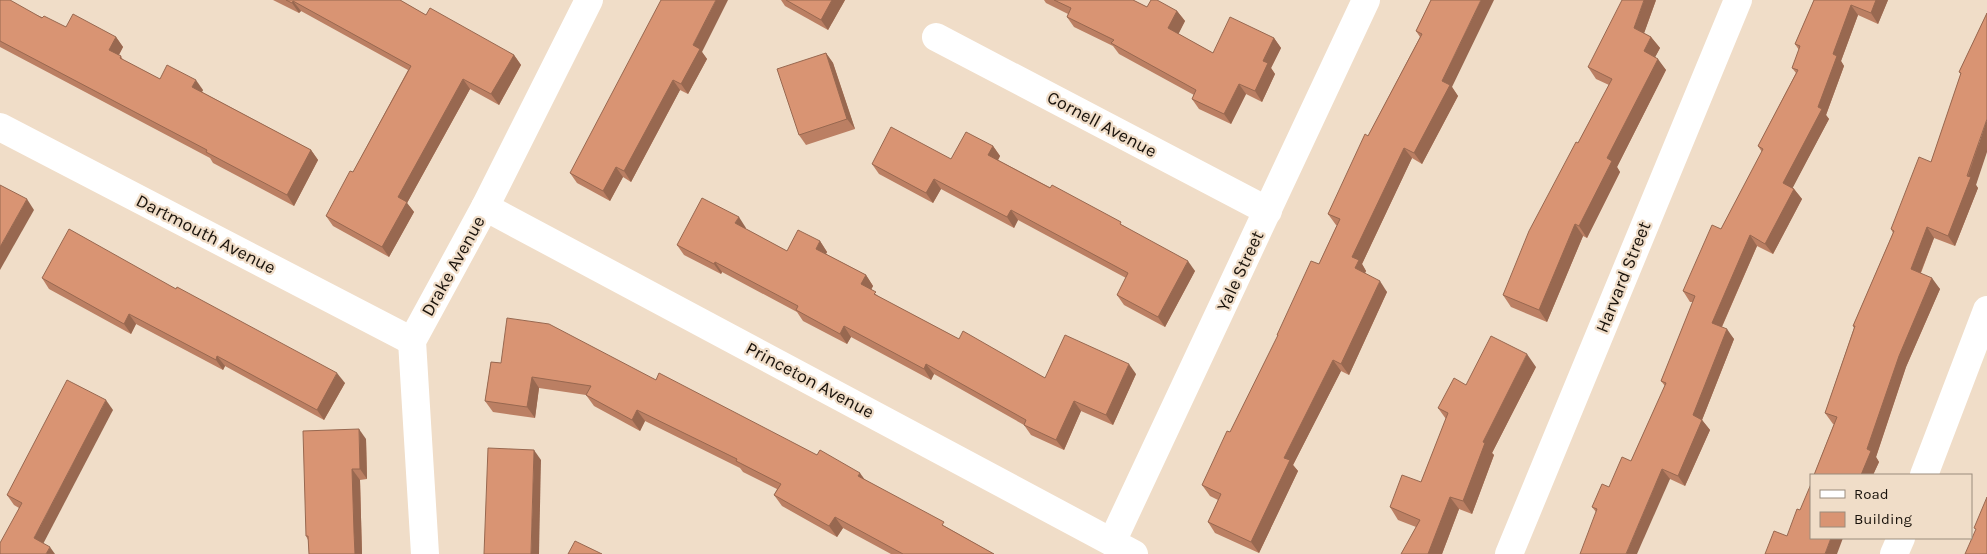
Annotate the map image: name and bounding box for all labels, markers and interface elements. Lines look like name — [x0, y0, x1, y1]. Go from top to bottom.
street label: Cornell Avenue — [1043, 86, 1161, 162]
street label: Dartmouth Avenue — [132, 189, 280, 279]
street label: Drake Avenue — [416, 212, 490, 320]
street label: Harvard Street — [1591, 218, 1655, 336]
street label: Yale Street — [1212, 227, 1268, 315]
street label: Princeton Avenue — [742, 337, 878, 423]
legend — [1810, 474, 1972, 539]
text: Road — [1854, 485, 1889, 503]
text: Building — [1854, 510, 1912, 528]

